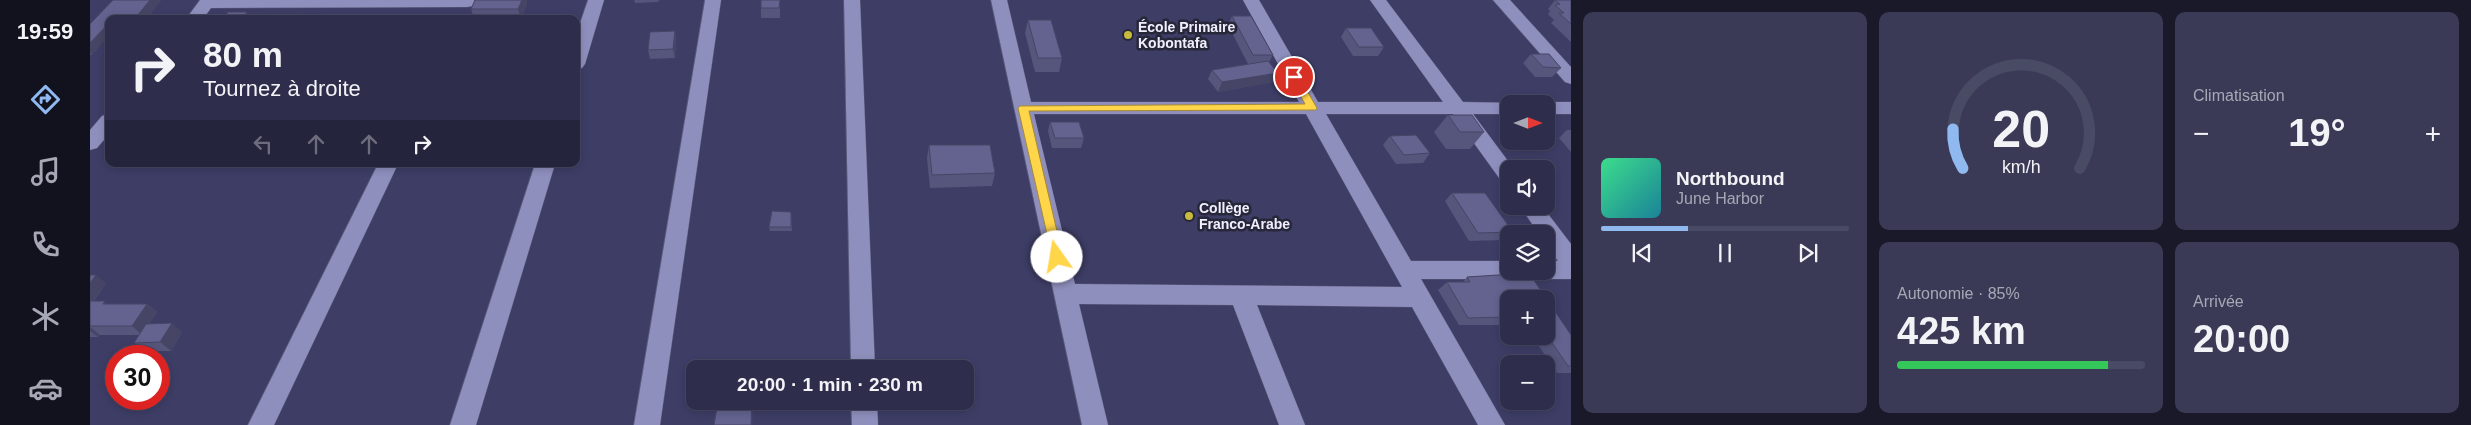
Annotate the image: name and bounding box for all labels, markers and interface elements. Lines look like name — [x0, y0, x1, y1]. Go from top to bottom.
text: 19:59 — [17, 19, 73, 44]
place label: École Primaire Kobontafa — [1138, 19, 1235, 51]
marker: École Primaire Kobontafa — [1122, 29, 1134, 41]
icon: right — [120, 35, 185, 100]
text: 80 m — [203, 35, 283, 74]
pin — [1273, 56, 1315, 98]
icon: arrive — [1280, 63, 1308, 91]
text: Tournez à droite — [203, 76, 361, 101]
icon: directions — [28, 82, 63, 117]
text: Climatisation — [2193, 87, 2285, 104]
north arrow — [1500, 95, 1555, 150]
map controls — [1500, 95, 1555, 410]
text: 20 — [1992, 100, 2050, 158]
text: 19° — [2288, 112, 2346, 154]
text: − — [2193, 118, 2209, 149]
text: + — [2425, 118, 2441, 149]
icon: left — [249, 130, 277, 158]
icon: ahead — [302, 130, 330, 158]
icon: ahead — [355, 130, 383, 158]
icon: right — [408, 130, 436, 158]
icon: music — [28, 154, 63, 189]
text: km/h — [2002, 157, 2040, 177]
button: sound — [1500, 160, 1555, 215]
text: Northbound — [1676, 168, 1785, 189]
text: June Harbor — [1676, 190, 1764, 207]
place label: Collège Franco-Arabe — [1199, 200, 1290, 232]
marker: Collège Franco-Arabe — [1183, 210, 1195, 222]
button: layers — [1500, 225, 1555, 280]
icon: phone — [28, 227, 63, 262]
position arrow — [1030, 230, 1082, 282]
icon: previous — [1628, 239, 1656, 267]
icon: pause — [1711, 239, 1739, 267]
icon: next — [1794, 239, 1822, 267]
text: Autonomie · 85% — [1897, 285, 2020, 302]
button: + — [1500, 290, 1555, 345]
text: Arrivée — [2193, 293, 2244, 310]
icon: climate — [28, 299, 63, 334]
text: 425 km — [1897, 310, 2026, 352]
text: 20:00 — [2193, 318, 2290, 360]
speed limit sign: 30 — [105, 345, 170, 410]
button: − — [1500, 355, 1555, 410]
icon: car — [28, 371, 63, 406]
text: 20:00 · 1 min · 230 m — [737, 374, 923, 395]

